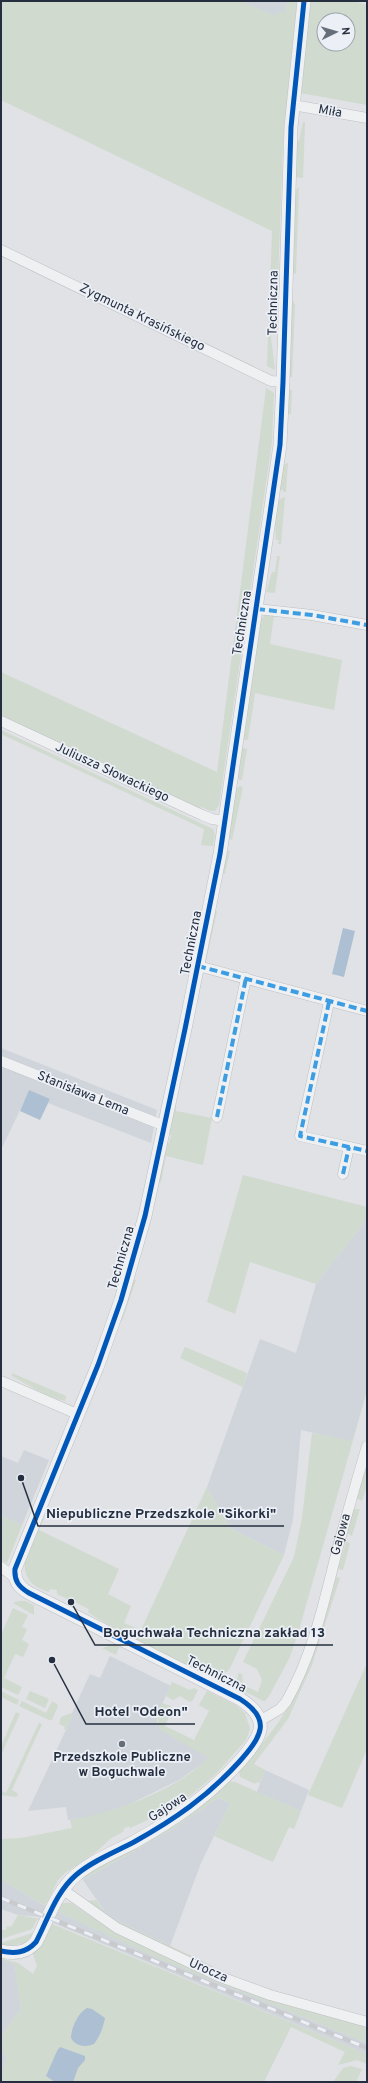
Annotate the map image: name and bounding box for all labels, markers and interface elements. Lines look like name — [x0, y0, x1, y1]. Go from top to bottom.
north arrow — [316, 12, 356, 52]
text: N — [338, 27, 352, 36]
street label: Miła — [317, 102, 343, 122]
street label: Techniczna — [265, 270, 283, 336]
street label: Zygmunta Krasińskiego — [77, 281, 207, 355]
street label: Techniczna — [230, 589, 256, 657]
street label: Juliusza Słowackiego — [52, 740, 172, 806]
street label: Techniczna — [178, 909, 206, 977]
street label: Stanisława Lema — [35, 1068, 131, 1120]
street label: Techniczna — [105, 1224, 139, 1292]
callout: Niepubliczne Przedszkole "Sikorki" — [38, 1500, 284, 1526]
text: Niepubliczne Przedszkole "Sikorki" — [46, 1506, 276, 1523]
street label: Gajowa — [328, 1512, 355, 1557]
callout: Boguchwała Techniczna zakład 13 — [95, 1619, 333, 1645]
text: Boguchwała Techniczna zakład 13 — [103, 1625, 325, 1642]
street label: Techniczna — [183, 1653, 249, 1697]
callout: Hotel "Odeon" — [86, 1698, 195, 1724]
text: Hotel "Odeon" — [94, 1704, 188, 1721]
marker: Przedszkole Publiczne w Boguchwale — [117, 1739, 127, 1749]
place label: Przedszkole Publiczne w Boguchwale — [53, 1750, 191, 1781]
street label: Gajowa — [146, 1790, 190, 1826]
street label: Urocza — [186, 1955, 230, 1987]

